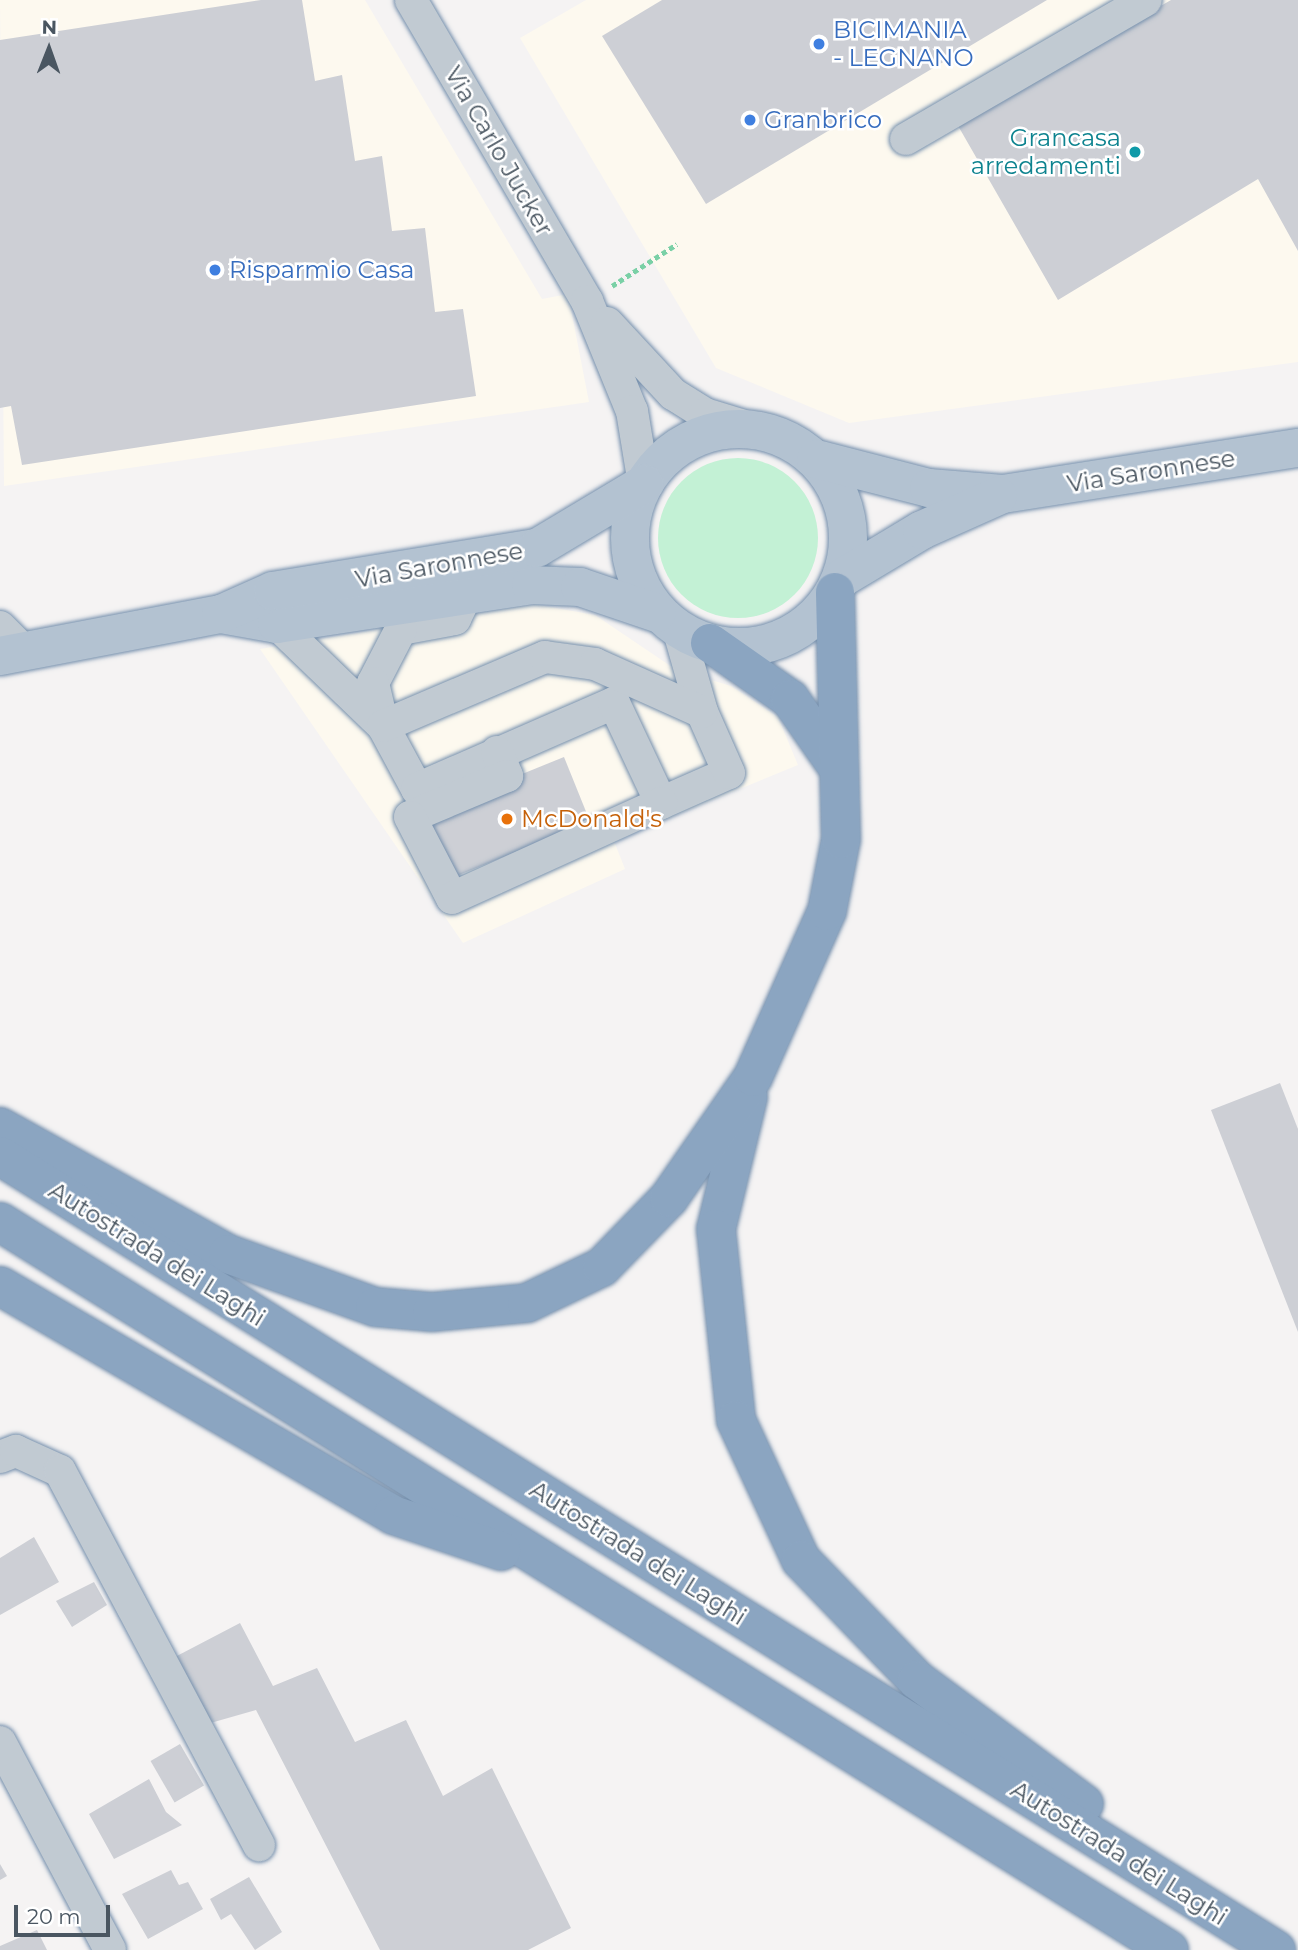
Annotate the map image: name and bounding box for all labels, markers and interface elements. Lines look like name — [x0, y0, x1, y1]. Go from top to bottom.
north arrow — [14, 14, 84, 84]
text: N — [41, 16, 57, 39]
place label: BICIMANIA - LEGNANO — [833, 16, 974, 72]
marker: BICIMANIA - LEGNANO — [811, 36, 827, 52]
street label: Via Carlo Jucker — [439, 61, 559, 241]
place label: Granbrico — [764, 106, 882, 134]
marker: Granbrico — [742, 112, 758, 128]
place label: Grancasa arredamenti — [971, 124, 1121, 180]
marker: Grancasa arredamenti — [1127, 144, 1143, 160]
place label: Risparmio Casa — [229, 256, 414, 284]
marker: Risparmio Casa — [207, 262, 223, 278]
street label: Via Saronnese — [1065, 444, 1237, 498]
street label: Via Saronnese — [353, 536, 525, 594]
place label: McDonald's — [521, 805, 662, 833]
marker: McDonald's — [499, 811, 515, 827]
street label: Autostrada dei Laghi — [44, 1176, 270, 1332]
street label: Autostrada dei Laghi — [525, 1475, 751, 1631]
street label: Autostrada dei Laghi — [1006, 1775, 1232, 1931]
scale bar — [18, 1890, 114, 1934]
text: 20 m — [27, 1904, 81, 1929]

